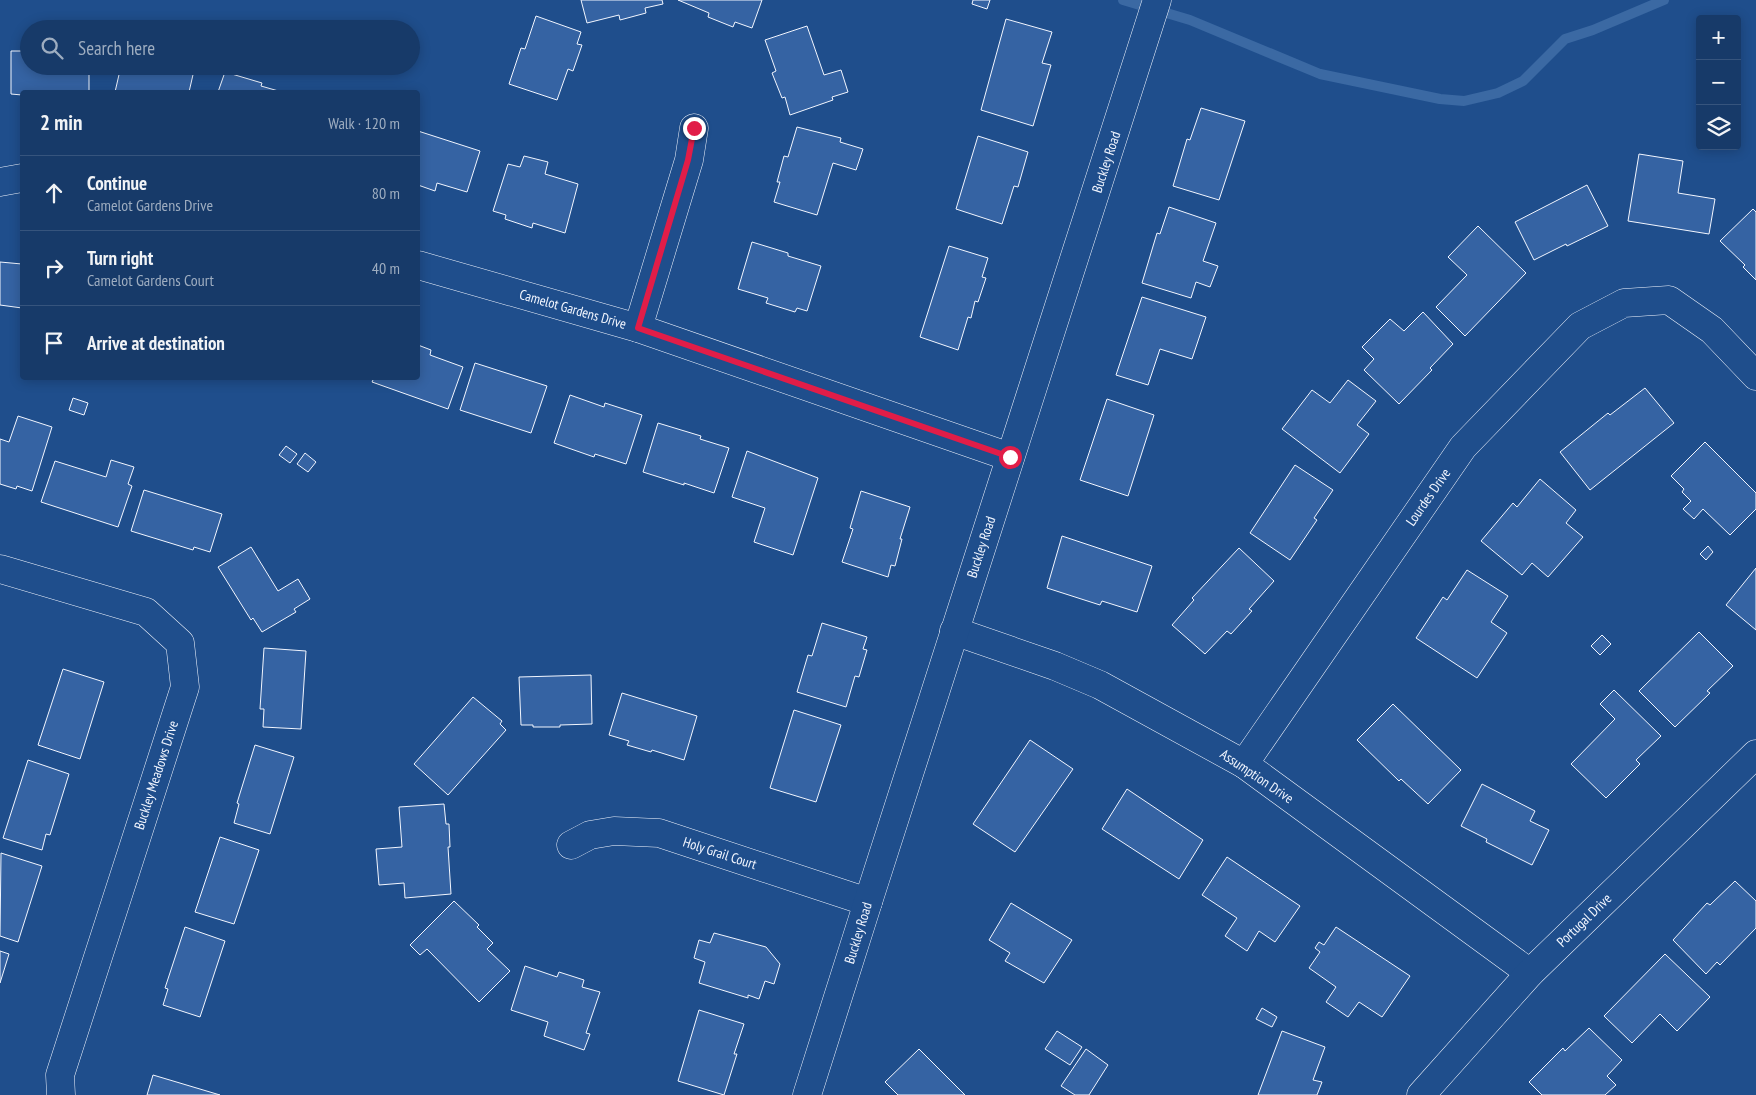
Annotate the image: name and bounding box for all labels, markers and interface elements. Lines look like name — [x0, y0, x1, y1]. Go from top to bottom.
map controls — [1696, 15, 1741, 150]
button: + — [1696, 15, 1741, 60]
search box — [20, 20, 420, 75]
icon: search — [38, 34, 66, 62]
text: Search here — [78, 36, 155, 60]
button: − — [1696, 60, 1741, 105]
button: layers — [1696, 105, 1741, 150]
text: 2 min — [40, 109, 82, 136]
text: Walk · 120 m — [328, 113, 400, 133]
route end — [683, 117, 706, 140]
street label: Buckley Road — [1088, 129, 1124, 195]
text: Continue — [87, 171, 147, 195]
icon: ahead — [40, 179, 68, 207]
text: 80 m — [372, 183, 400, 203]
text: Camelot Gardens Drive — [87, 195, 213, 215]
text: Turn right — [87, 246, 153, 270]
icon: right — [40, 254, 68, 282]
text: 40 m — [372, 258, 400, 278]
text: Camelot Gardens Court — [87, 270, 214, 290]
street label: Camelot Gardens Drive — [517, 285, 629, 333]
icon: arrive — [40, 329, 68, 357]
text: Arrive at destination — [87, 331, 225, 355]
route start — [999, 446, 1022, 469]
street label: Lourdes Drive — [1402, 465, 1454, 529]
street label: Buckley Road — [963, 514, 999, 580]
street label: Buckley Meadows Drive — [130, 718, 182, 832]
street label: Assumption Drive — [1217, 745, 1297, 807]
street label: Holy Grail Court — [681, 833, 759, 873]
street label: Portugal Drive — [1553, 889, 1615, 951]
street label: Buckley Road — [840, 900, 876, 966]

